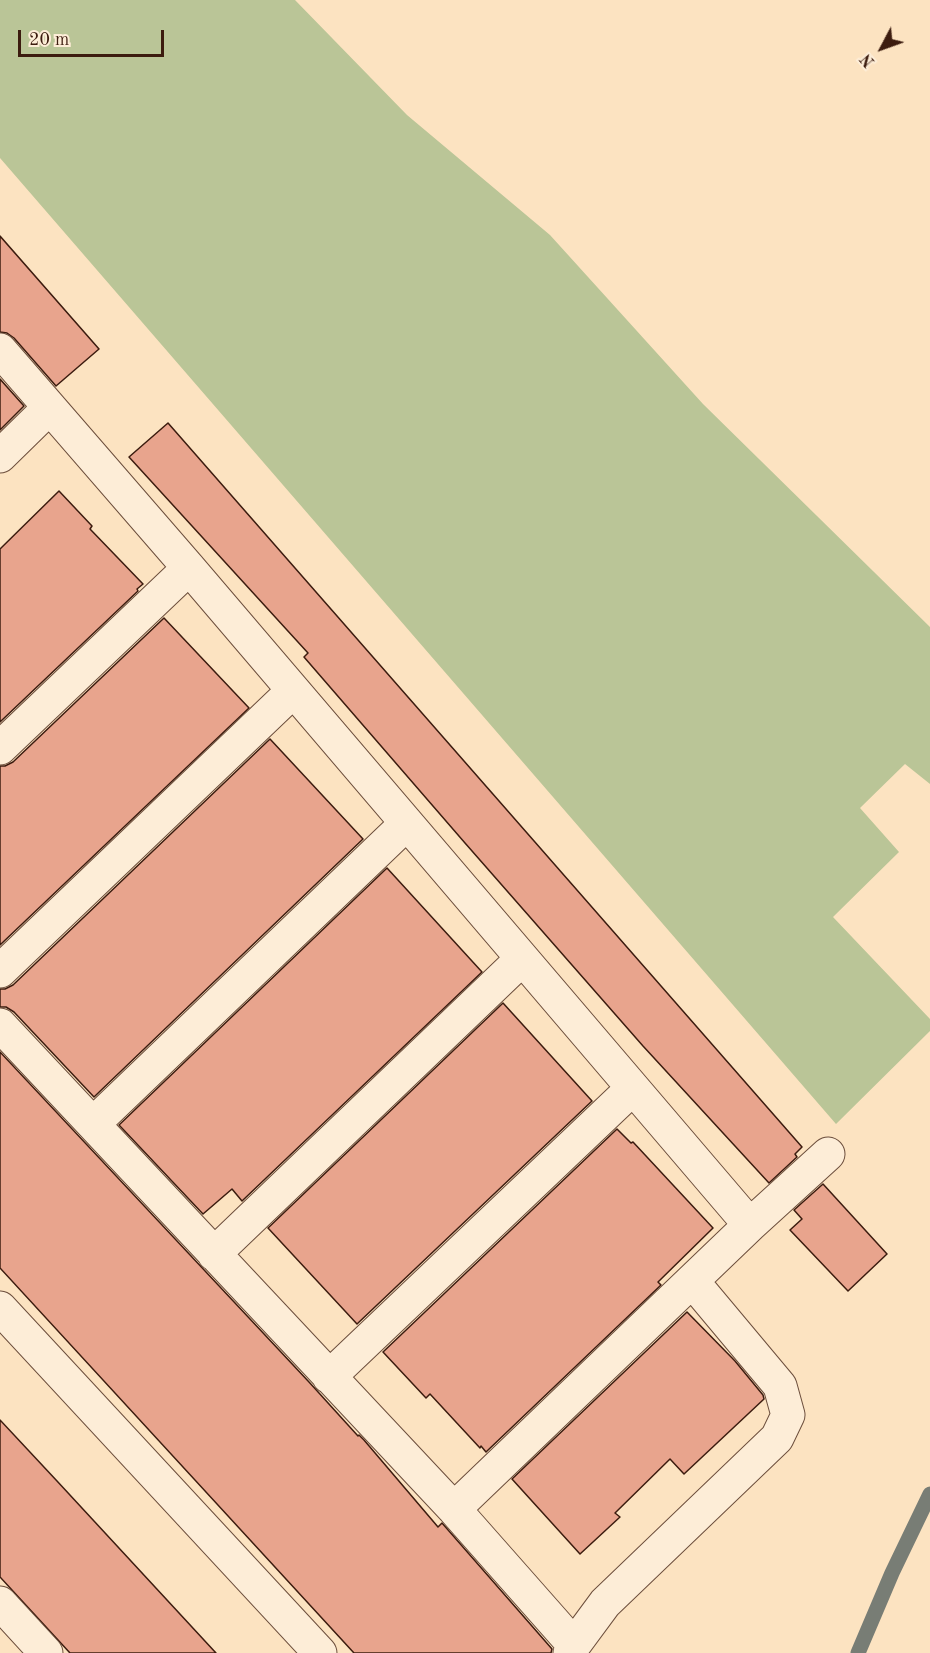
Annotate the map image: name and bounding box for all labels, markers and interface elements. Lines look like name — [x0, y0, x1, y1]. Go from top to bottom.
scale bar — [21, 18, 166, 56]
north arrow — [852, 18, 912, 78]
text: 20 m — [29, 31, 69, 49]
text: N — [858, 50, 878, 70]

